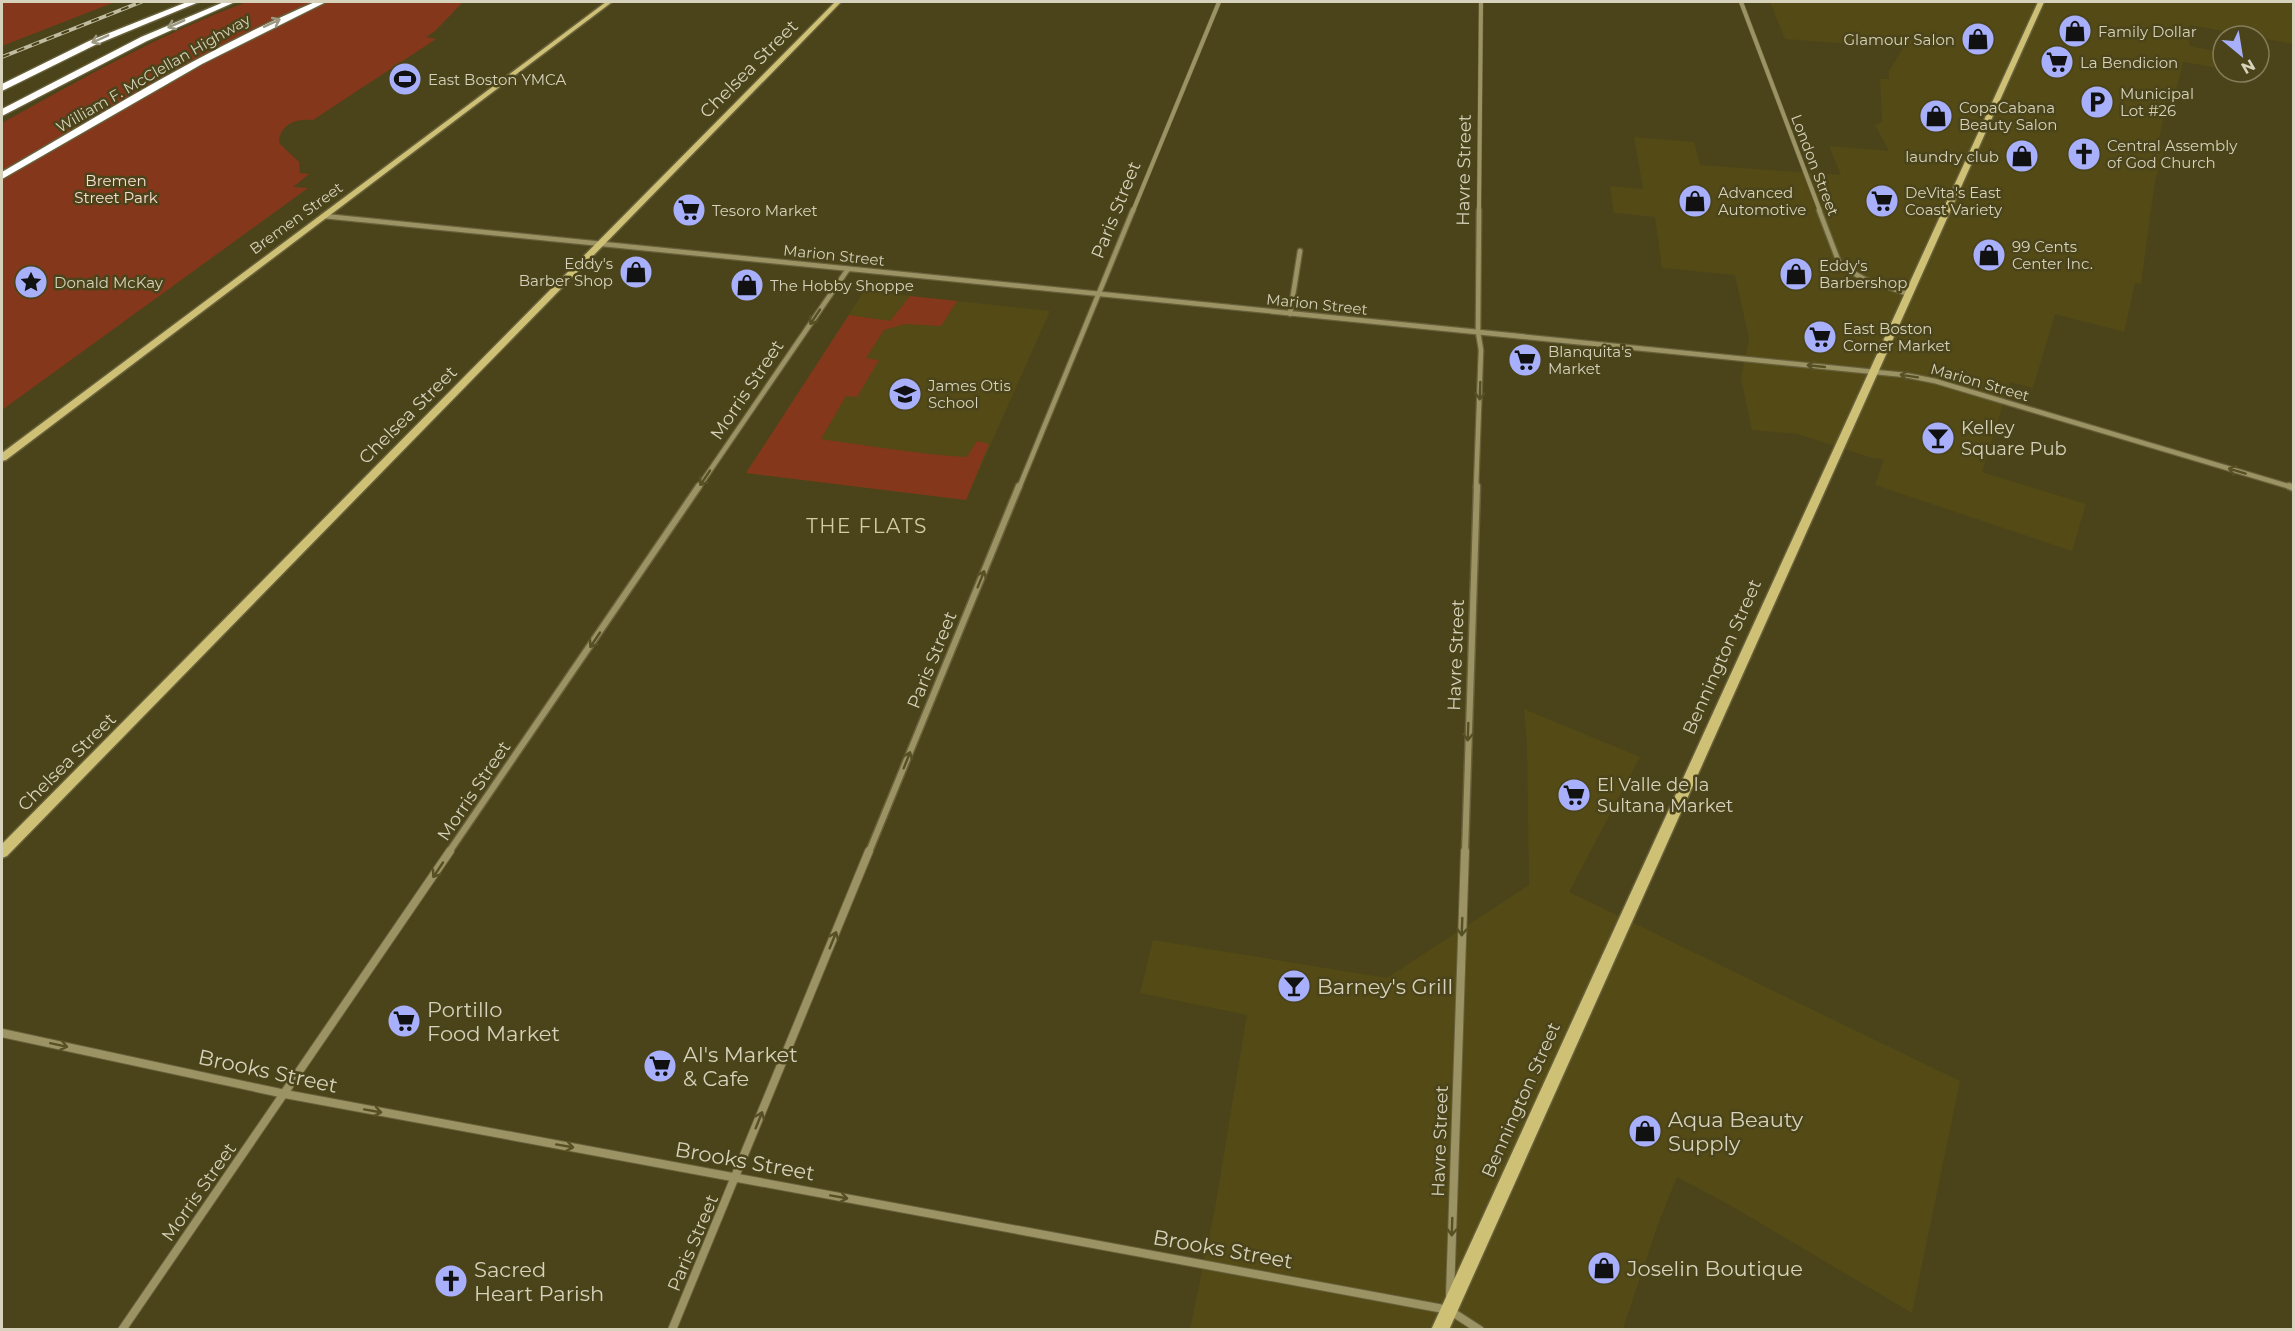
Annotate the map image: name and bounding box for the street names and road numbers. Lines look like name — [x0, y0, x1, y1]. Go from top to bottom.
street label: William F. McClellan Highway — [52, 9, 254, 137]
street label: Chelsea Street — [695, 15, 803, 123]
street label: London Street — [1787, 112, 1843, 218]
street label: Havre Street — [1452, 114, 1476, 226]
street label: Paris Street — [1086, 158, 1146, 262]
street label: Bremen Street — [246, 178, 346, 258]
street label: Marion Street — [782, 240, 886, 270]
street label: Marion Street — [1265, 289, 1369, 319]
street label: Morris Street — [706, 336, 788, 444]
street label: Marion Street — [1928, 359, 2032, 405]
street label: Chelsea Street — [354, 361, 462, 469]
street label: Bennington Street — [1678, 576, 1766, 738]
street label: Havre Street — [1443, 599, 1469, 711]
street label: Paris Street — [902, 608, 962, 712]
street label: Chelsea Street — [13, 708, 121, 816]
street label: Morris Street — [433, 737, 515, 845]
street label: Bennington Street — [1477, 1019, 1565, 1181]
street label: Brooks Street — [196, 1044, 340, 1098]
street label: Havre Street — [1427, 1085, 1453, 1197]
street label: Brooks Street — [673, 1136, 817, 1186]
street label: Morris Street — [157, 1138, 241, 1246]
street label: Paris Street — [663, 1191, 723, 1295]
street label: Brooks Street — [1151, 1224, 1295, 1274]

